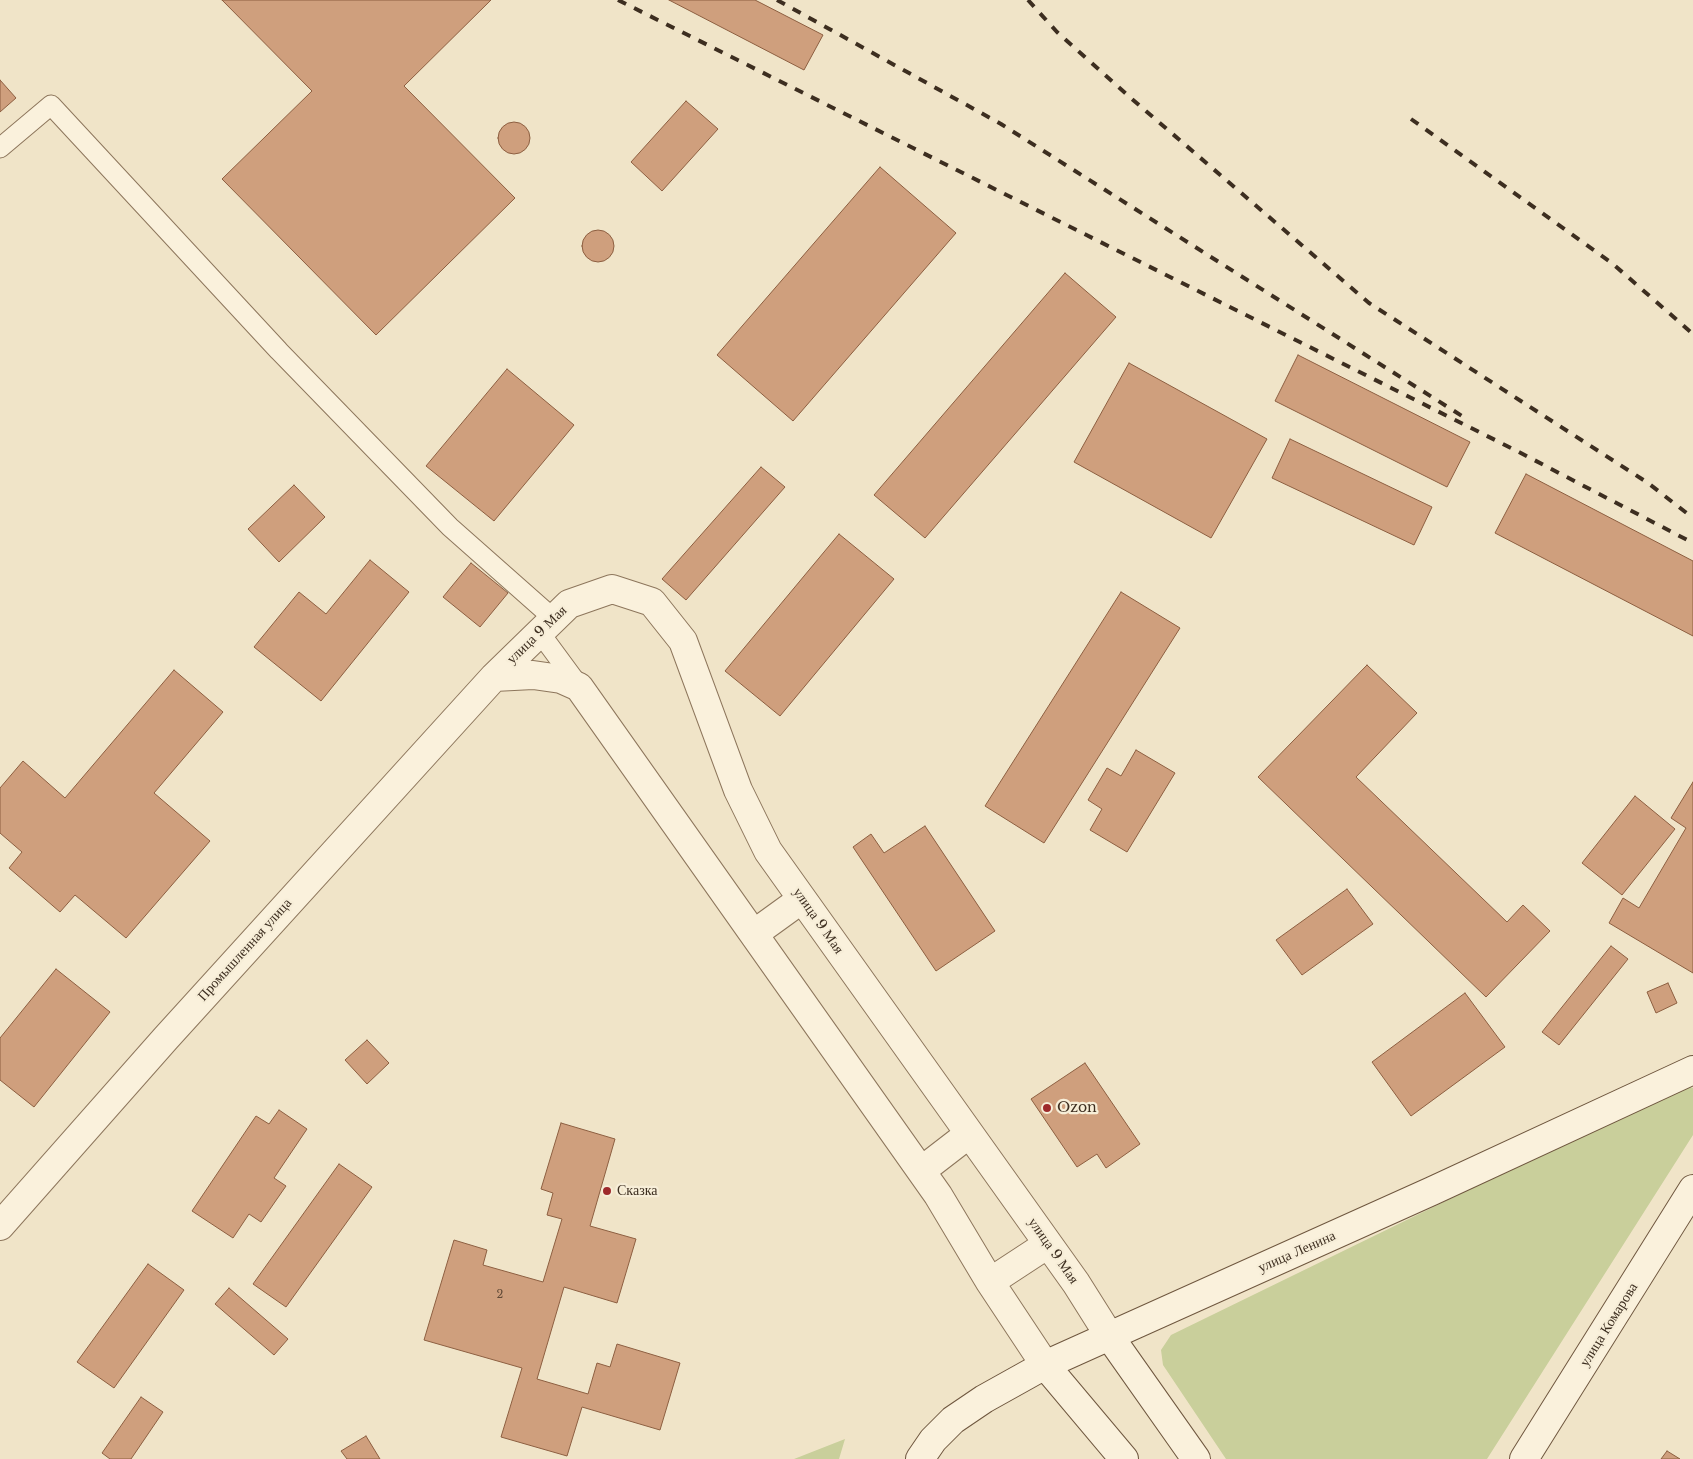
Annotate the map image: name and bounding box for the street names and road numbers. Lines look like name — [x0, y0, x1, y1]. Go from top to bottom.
street label: улица 9 Мая — [504, 602, 570, 668]
street label: улица 9 Мая — [789, 885, 847, 957]
street label: Промышленная улица — [194, 895, 296, 1005]
street label: улица 9 Мая — [1024, 1215, 1082, 1287]
street label: улица Ленина — [1256, 1227, 1338, 1277]
street label: улица Комарова — [1577, 1280, 1641, 1370]

